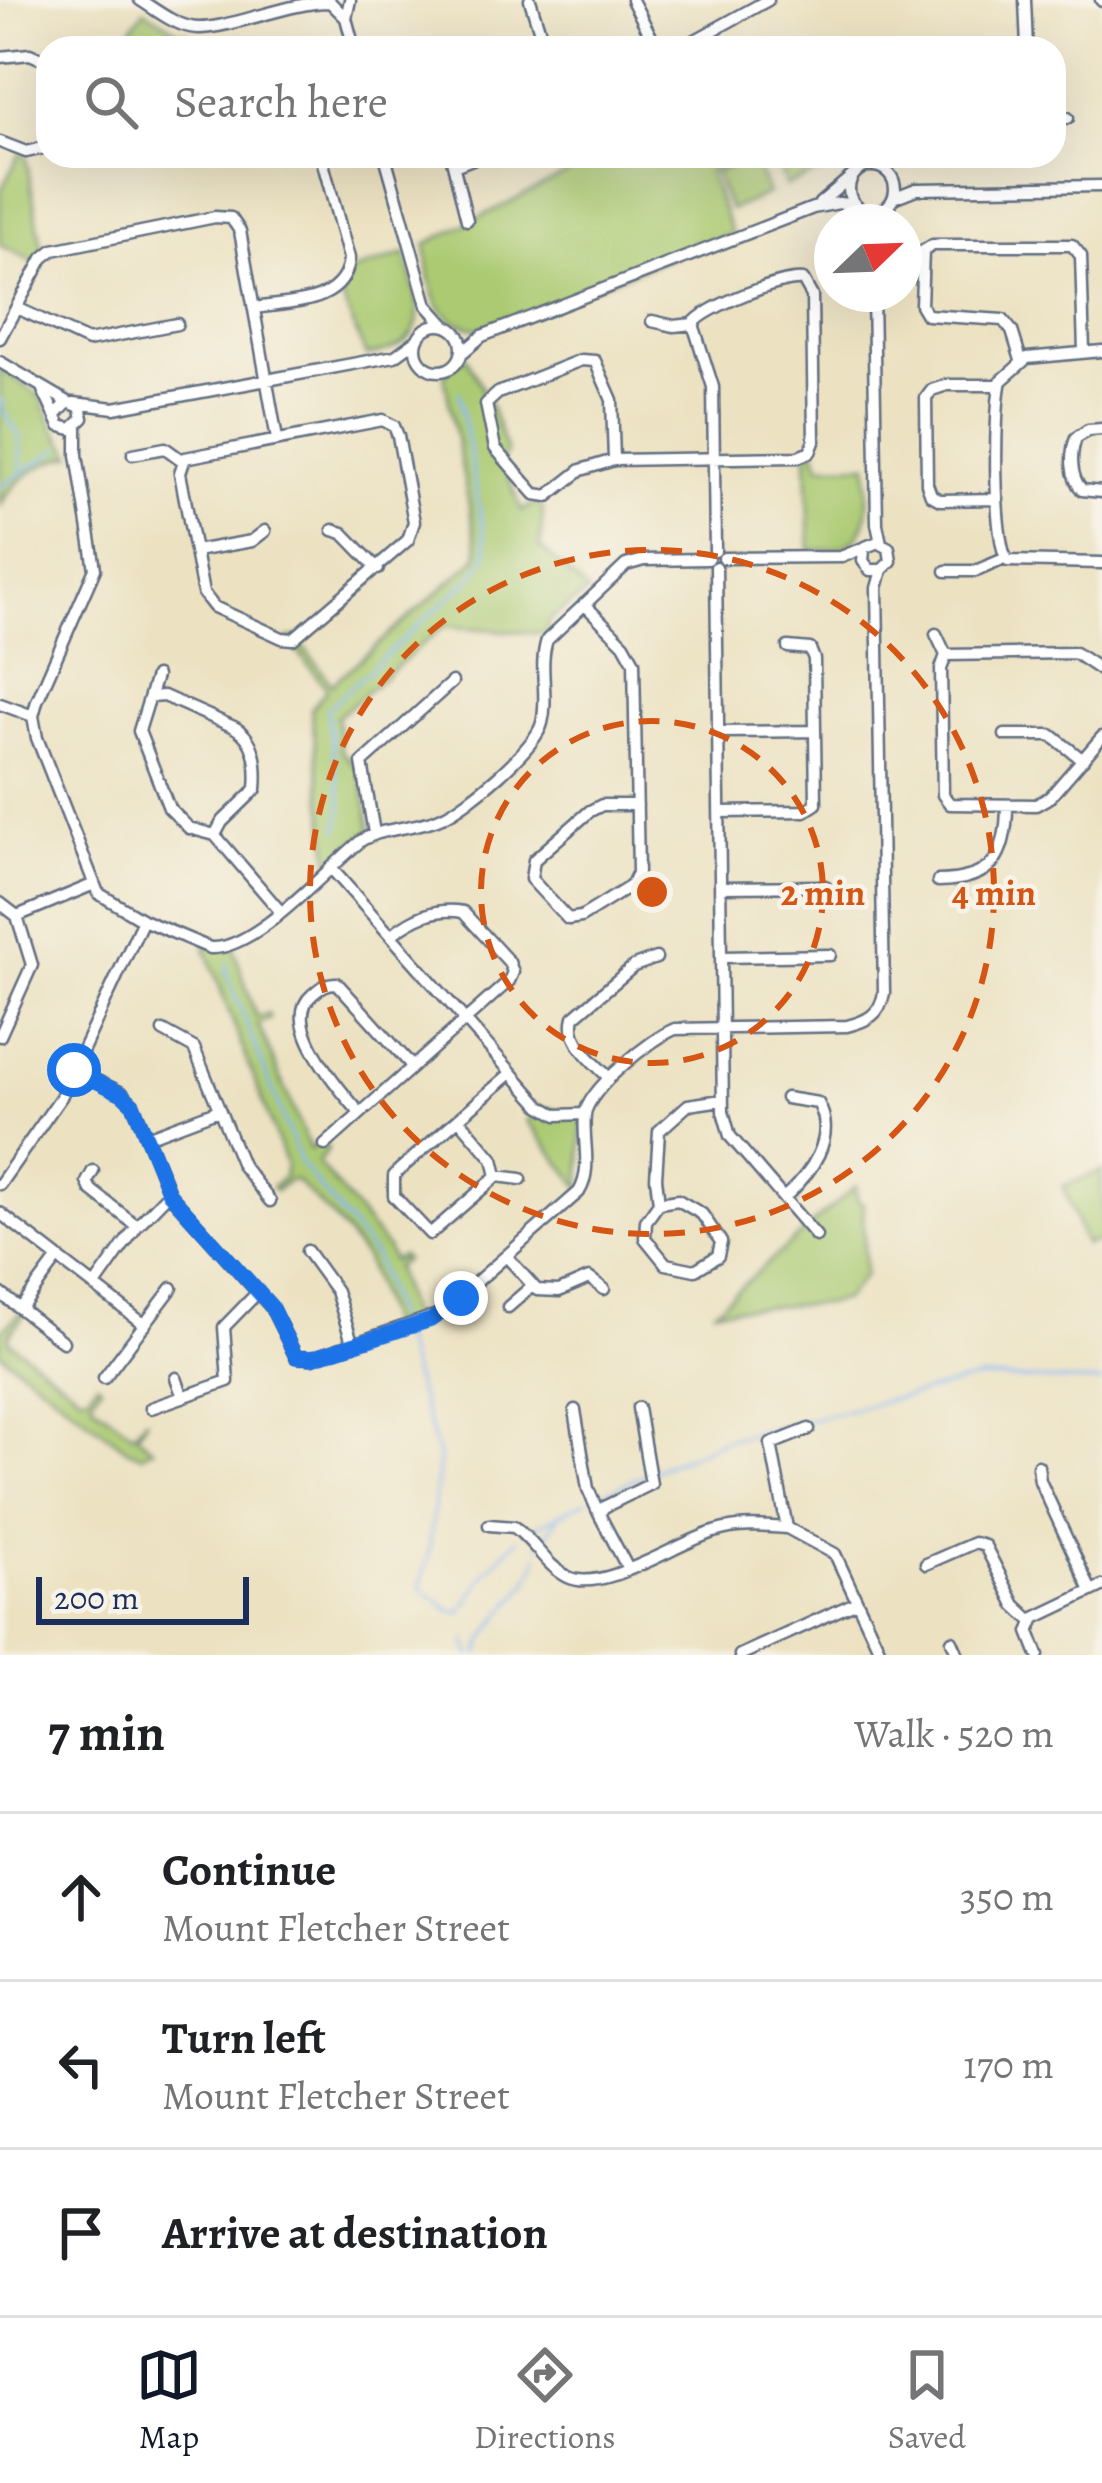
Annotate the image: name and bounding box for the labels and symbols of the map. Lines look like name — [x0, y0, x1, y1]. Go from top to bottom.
north arrow — [814, 204, 922, 312]
text: 2 min — [781, 868, 865, 917]
text: 4 min — [952, 868, 1036, 917]
centre of rings — [631, 871, 673, 913]
route start — [47, 1043, 101, 1097]
route end — [434, 1271, 488, 1325]
scale bar — [36, 1571, 249, 1624]

